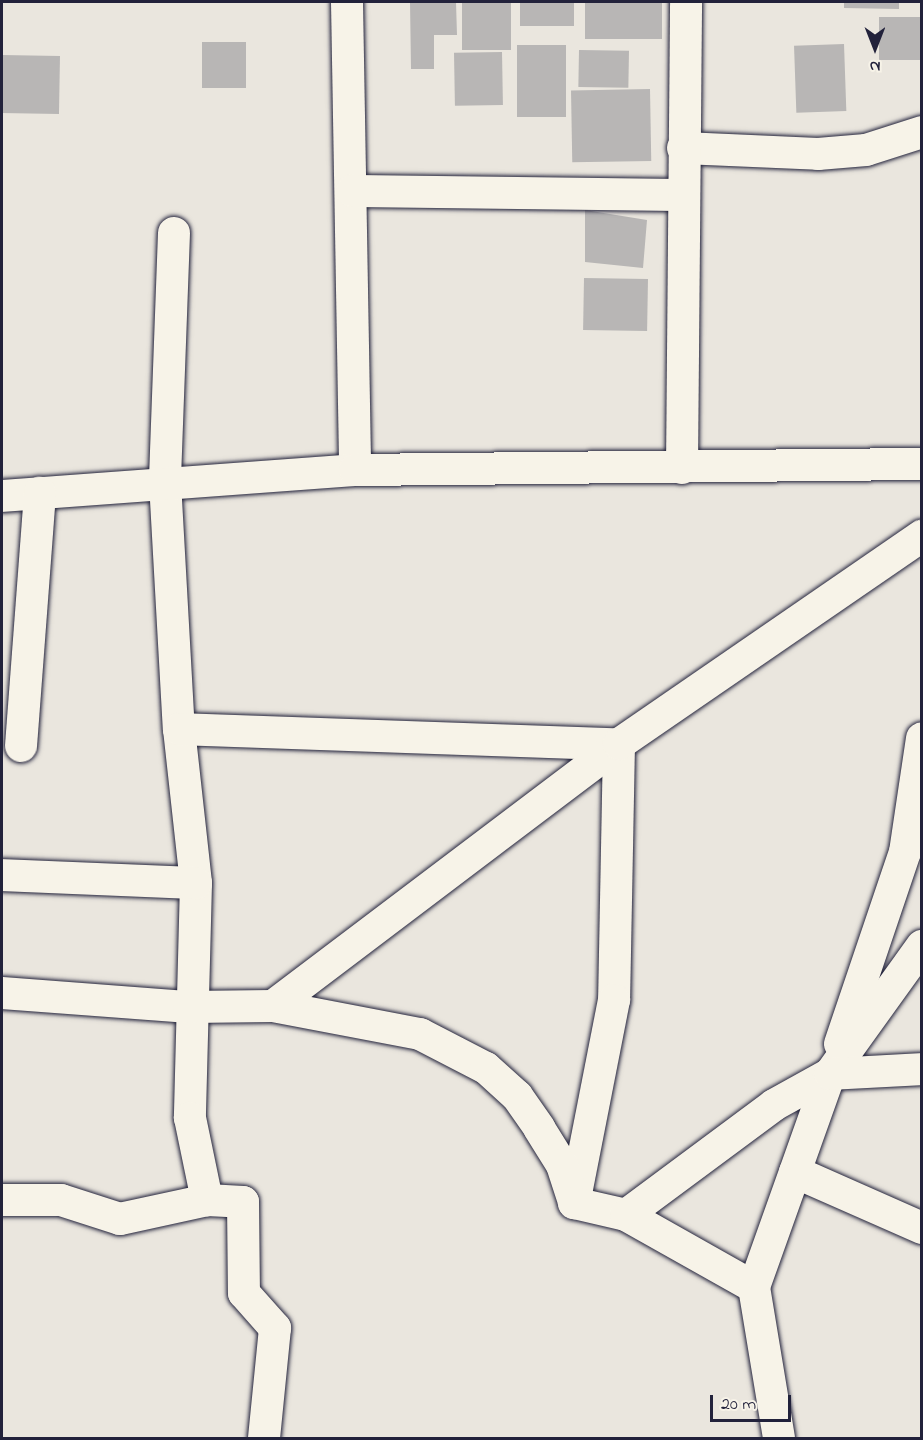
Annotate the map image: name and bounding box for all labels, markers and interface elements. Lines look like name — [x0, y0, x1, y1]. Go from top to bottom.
north arrow — [845, 18, 905, 78]
text: N — [870, 54, 880, 78]
scale bar — [713, 1383, 794, 1421]
text: 20 m — [721, 1392, 756, 1418]

